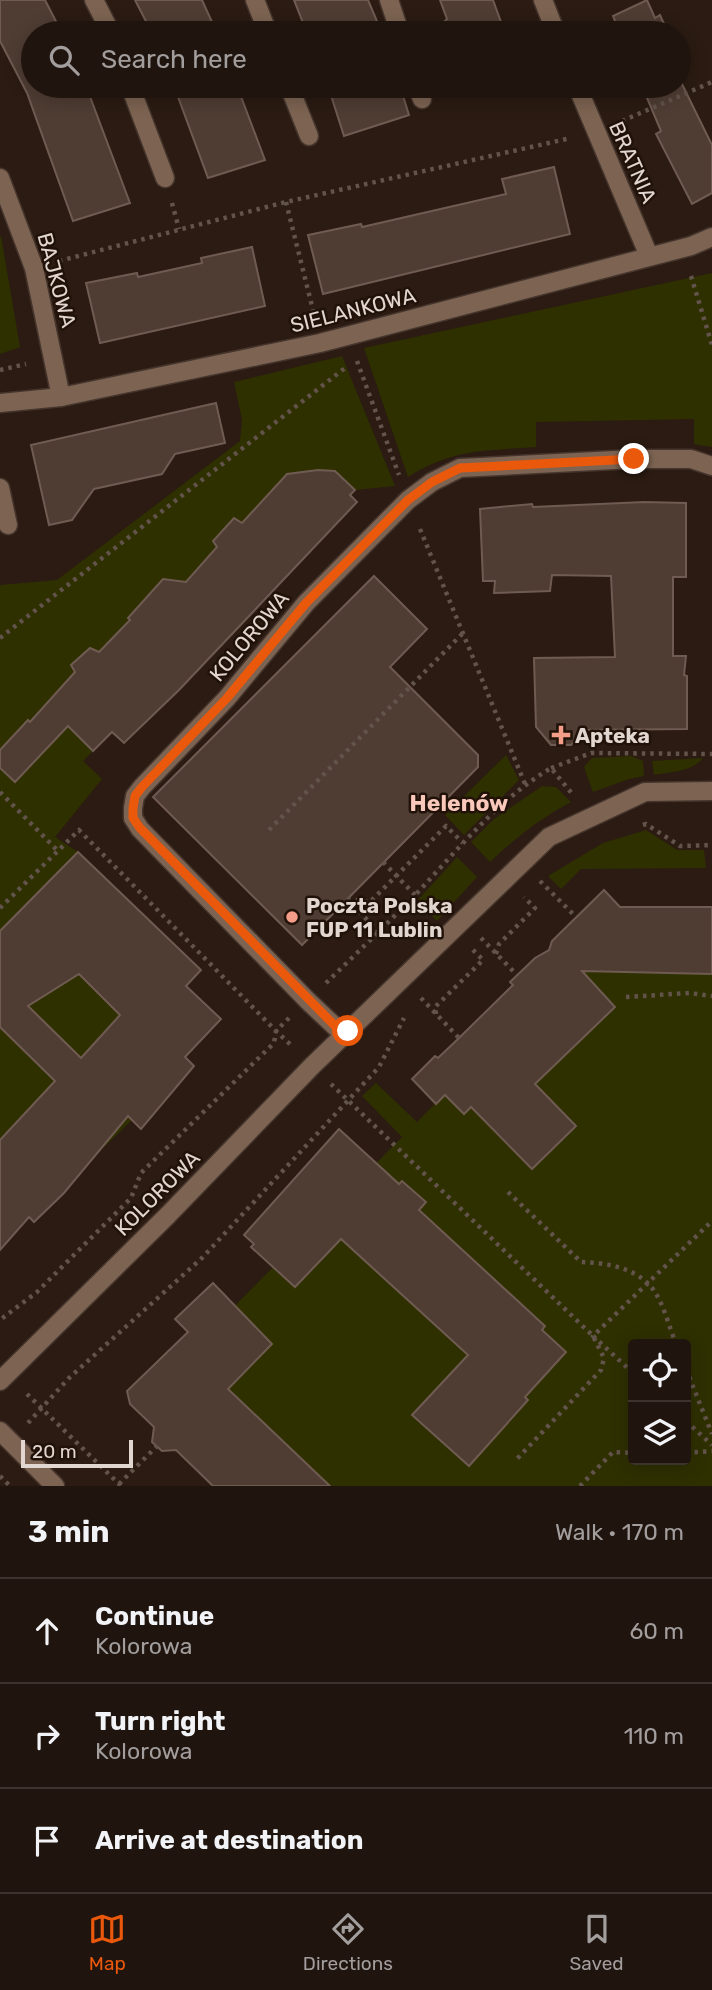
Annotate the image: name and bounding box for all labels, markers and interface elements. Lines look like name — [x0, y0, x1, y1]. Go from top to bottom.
search box — [21, 21, 691, 98]
icon: search — [45, 41, 83, 79]
text: Search here — [101, 44, 247, 75]
street label: BRATNIA — [604, 117, 662, 207]
street label: BAJKOWA — [32, 230, 82, 330]
street label: SIELANKOWA — [288, 282, 418, 338]
route end — [618, 443, 649, 474]
street label: KOLOROWA — [204, 586, 294, 686]
place label: Apteka — [575, 723, 650, 748]
marker: Apteka — [553, 727, 569, 743]
district label: Helenów — [410, 789, 508, 817]
place label: Poczta Polska FUP 11 Lublin — [306, 893, 453, 942]
marker: Poczta Polska FUP 11 Lublin — [284, 909, 300, 925]
route start — [332, 1015, 363, 1046]
street label: KOLOROWA — [109, 1145, 205, 1241]
map controls — [628, 1339, 691, 1465]
button: locate — [628, 1339, 691, 1402]
button: layers — [628, 1402, 691, 1465]
scale bar — [21, 1437, 133, 1469]
text: 20 m — [32, 1440, 77, 1463]
text: 3 min — [28, 1514, 110, 1550]
text: Walk · 170 m — [555, 1518, 684, 1546]
text: Continue — [95, 1601, 214, 1632]
icon: ahead — [28, 1612, 66, 1650]
text: 60 m — [629, 1617, 684, 1645]
text: Kolorowa — [95, 1632, 192, 1660]
text: Turn right — [95, 1706, 225, 1737]
icon: right — [28, 1717, 66, 1755]
text: 110 m — [624, 1722, 684, 1750]
text: Kolorowa — [95, 1737, 192, 1765]
icon: arrive — [28, 1822, 66, 1860]
text: Arrive at destination — [95, 1825, 363, 1856]
tab: Map — [88, 1910, 126, 1975]
tab: Directions — [303, 1910, 393, 1975]
tab: Saved — [569, 1910, 624, 1975]

